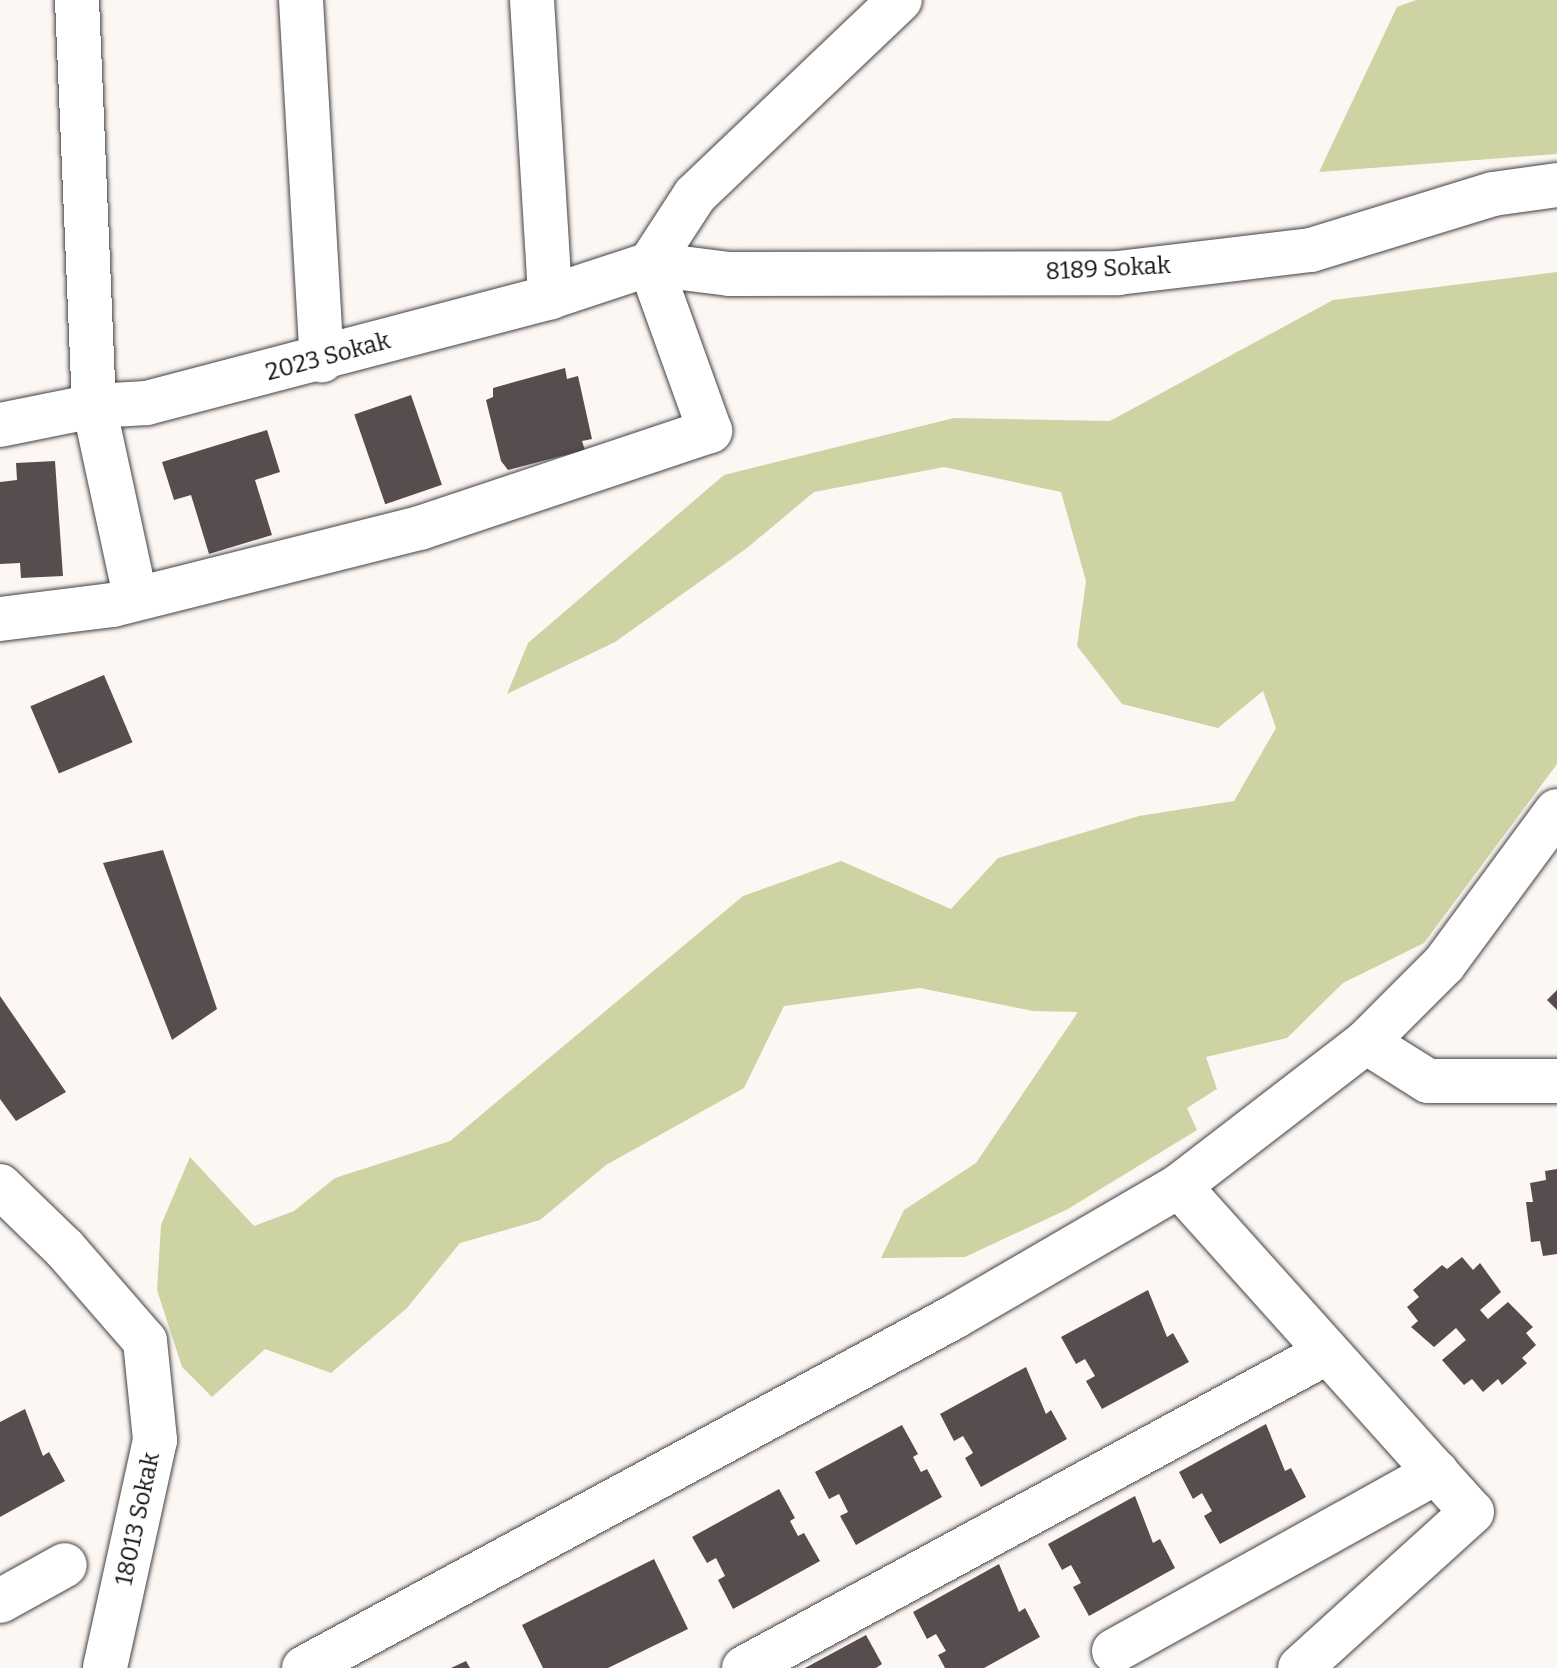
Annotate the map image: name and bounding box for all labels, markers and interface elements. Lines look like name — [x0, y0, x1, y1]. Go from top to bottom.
street label: 8189 Sokak — [1045, 251, 1171, 287]
street label: 2023 Sokak — [263, 327, 393, 387]
street label: 18013 Sokak — [110, 1450, 166, 1588]

